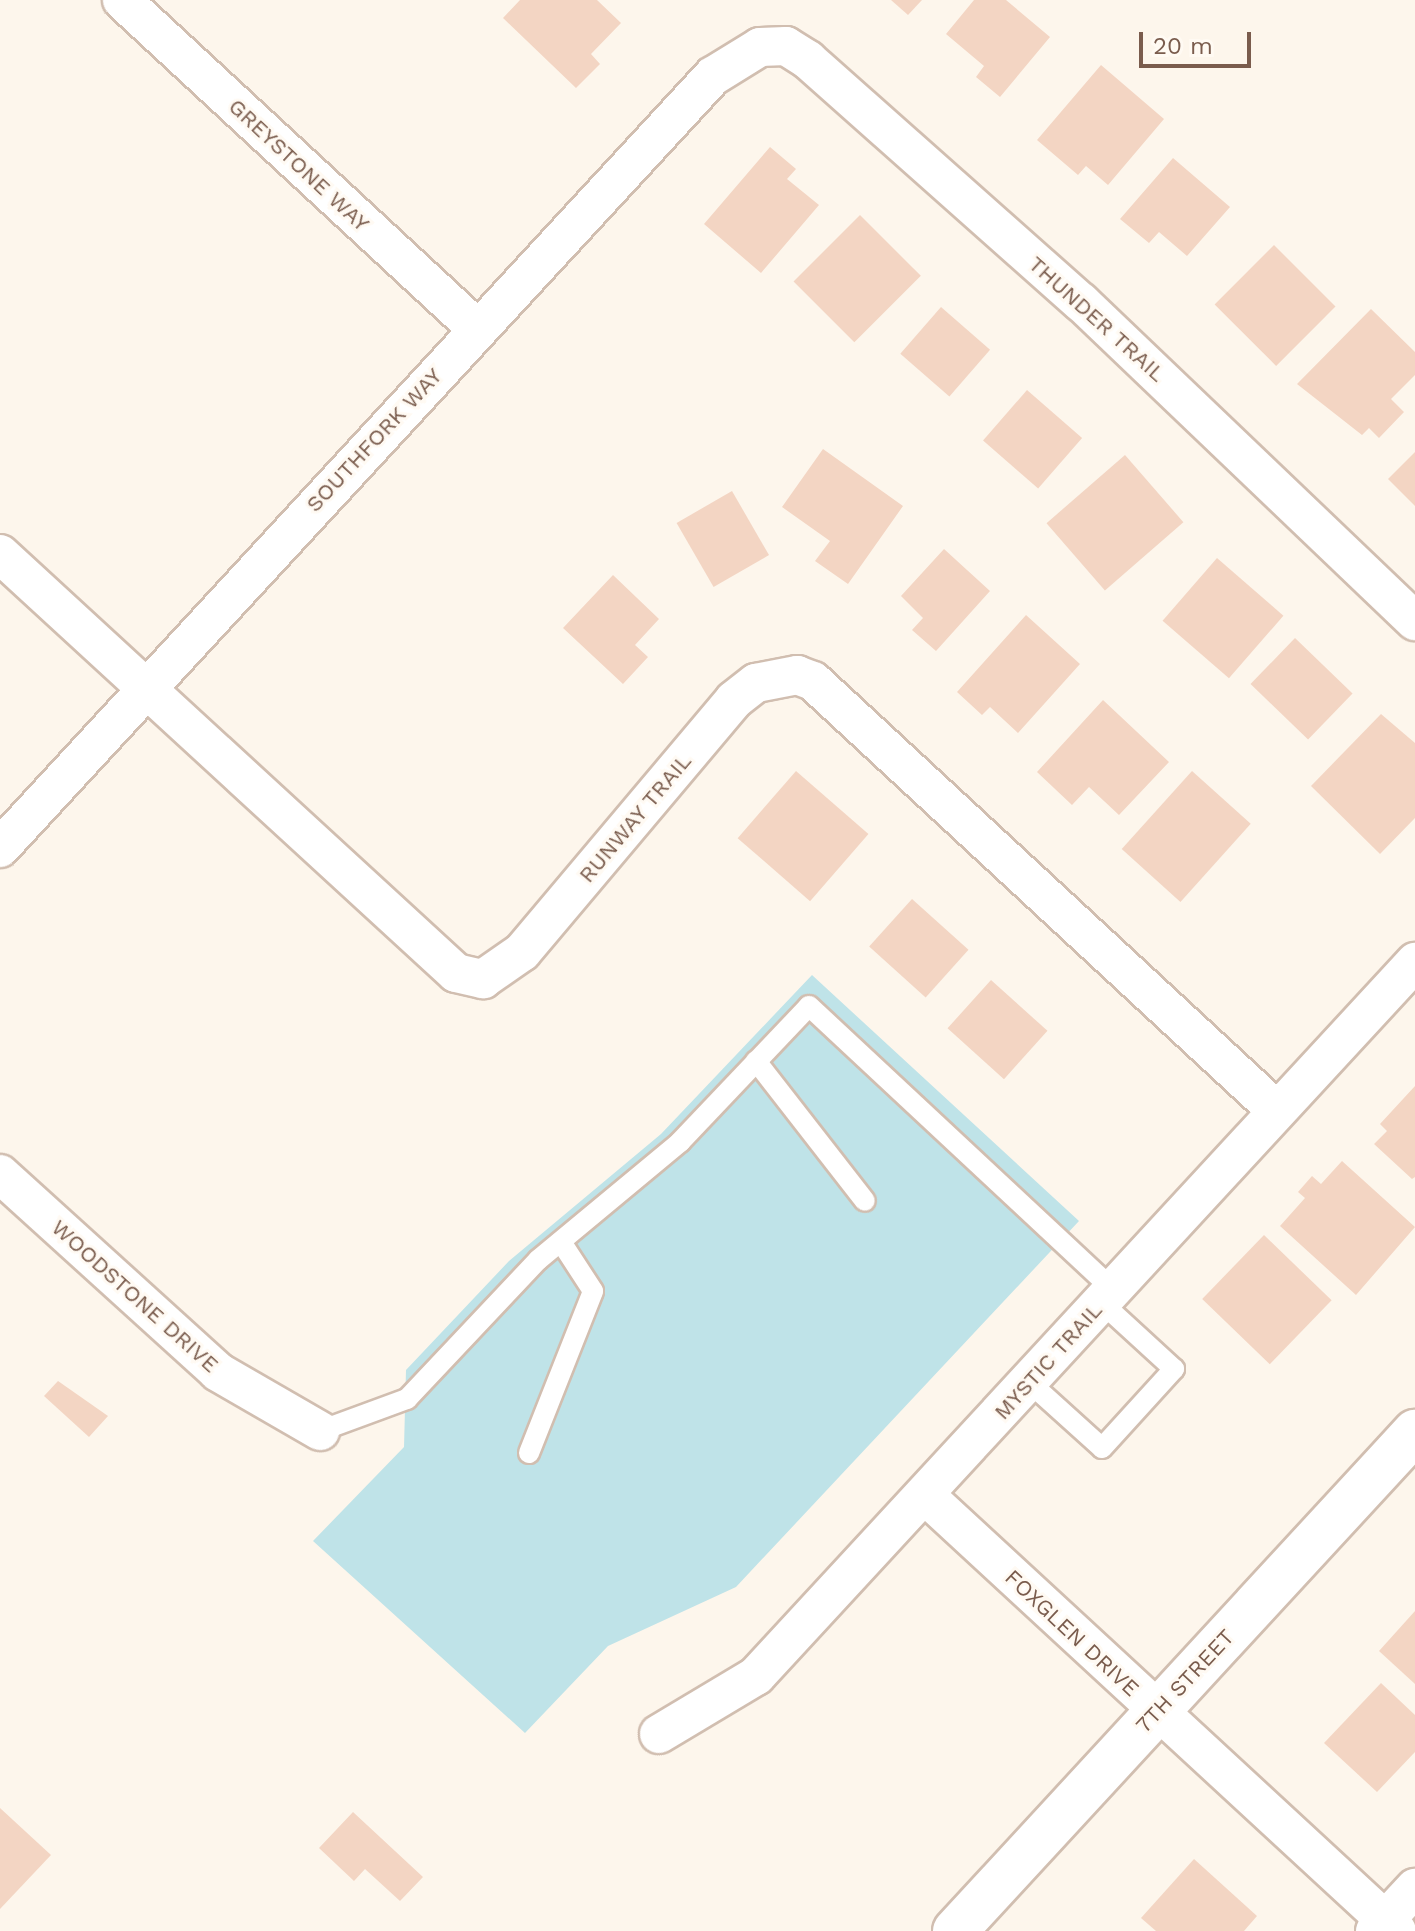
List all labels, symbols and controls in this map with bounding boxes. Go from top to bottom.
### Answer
scale bar [1143,16,1255,66]
text: 20 m [1153,32,1213,60]
street label: GREYSTONE WAY [223,93,375,237]
street label: THUNDER TRAIL [1023,251,1171,387]
street label: SOUTHFORK WAY [300,362,448,518]
street label: RUNWAY TRAIL [573,748,697,888]
street label: WOODSTONE DRIVE [46,1214,224,1378]
street label: MYSTIC TRAIL [988,1297,1108,1425]
street label: FOXGLEN DRIVE [999,1564,1145,1702]
street label: 7TH STREET [1130,1624,1240,1738]

